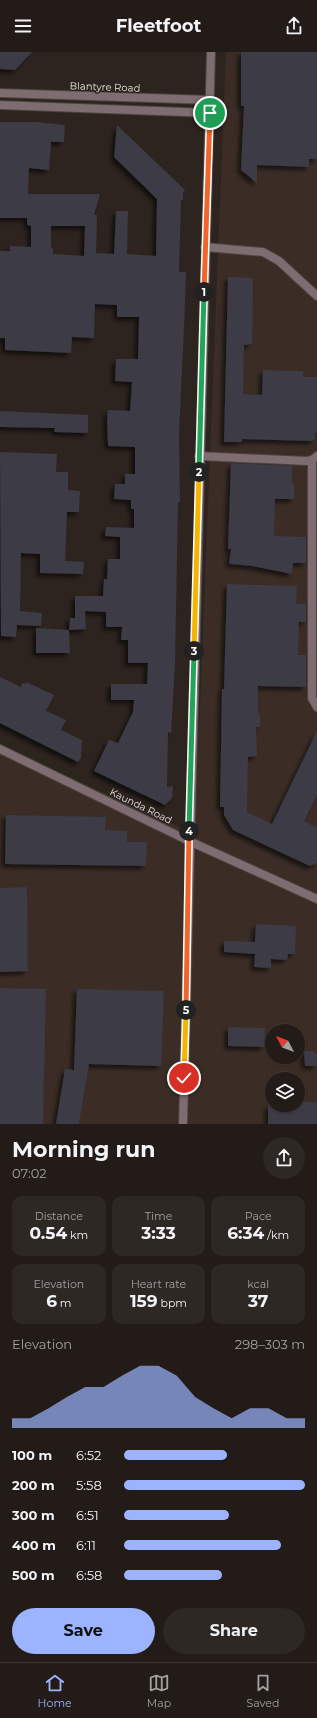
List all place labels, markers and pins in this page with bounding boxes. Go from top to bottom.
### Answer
pin [193,96,227,130]
pin: 1 [194,282,214,302]
pin: 2 [189,462,209,482]
pin: 3 [184,641,204,661]
pin: 4 [179,821,199,841]
pin: 5 [176,1000,196,1020]
pin [167,1061,201,1095]

